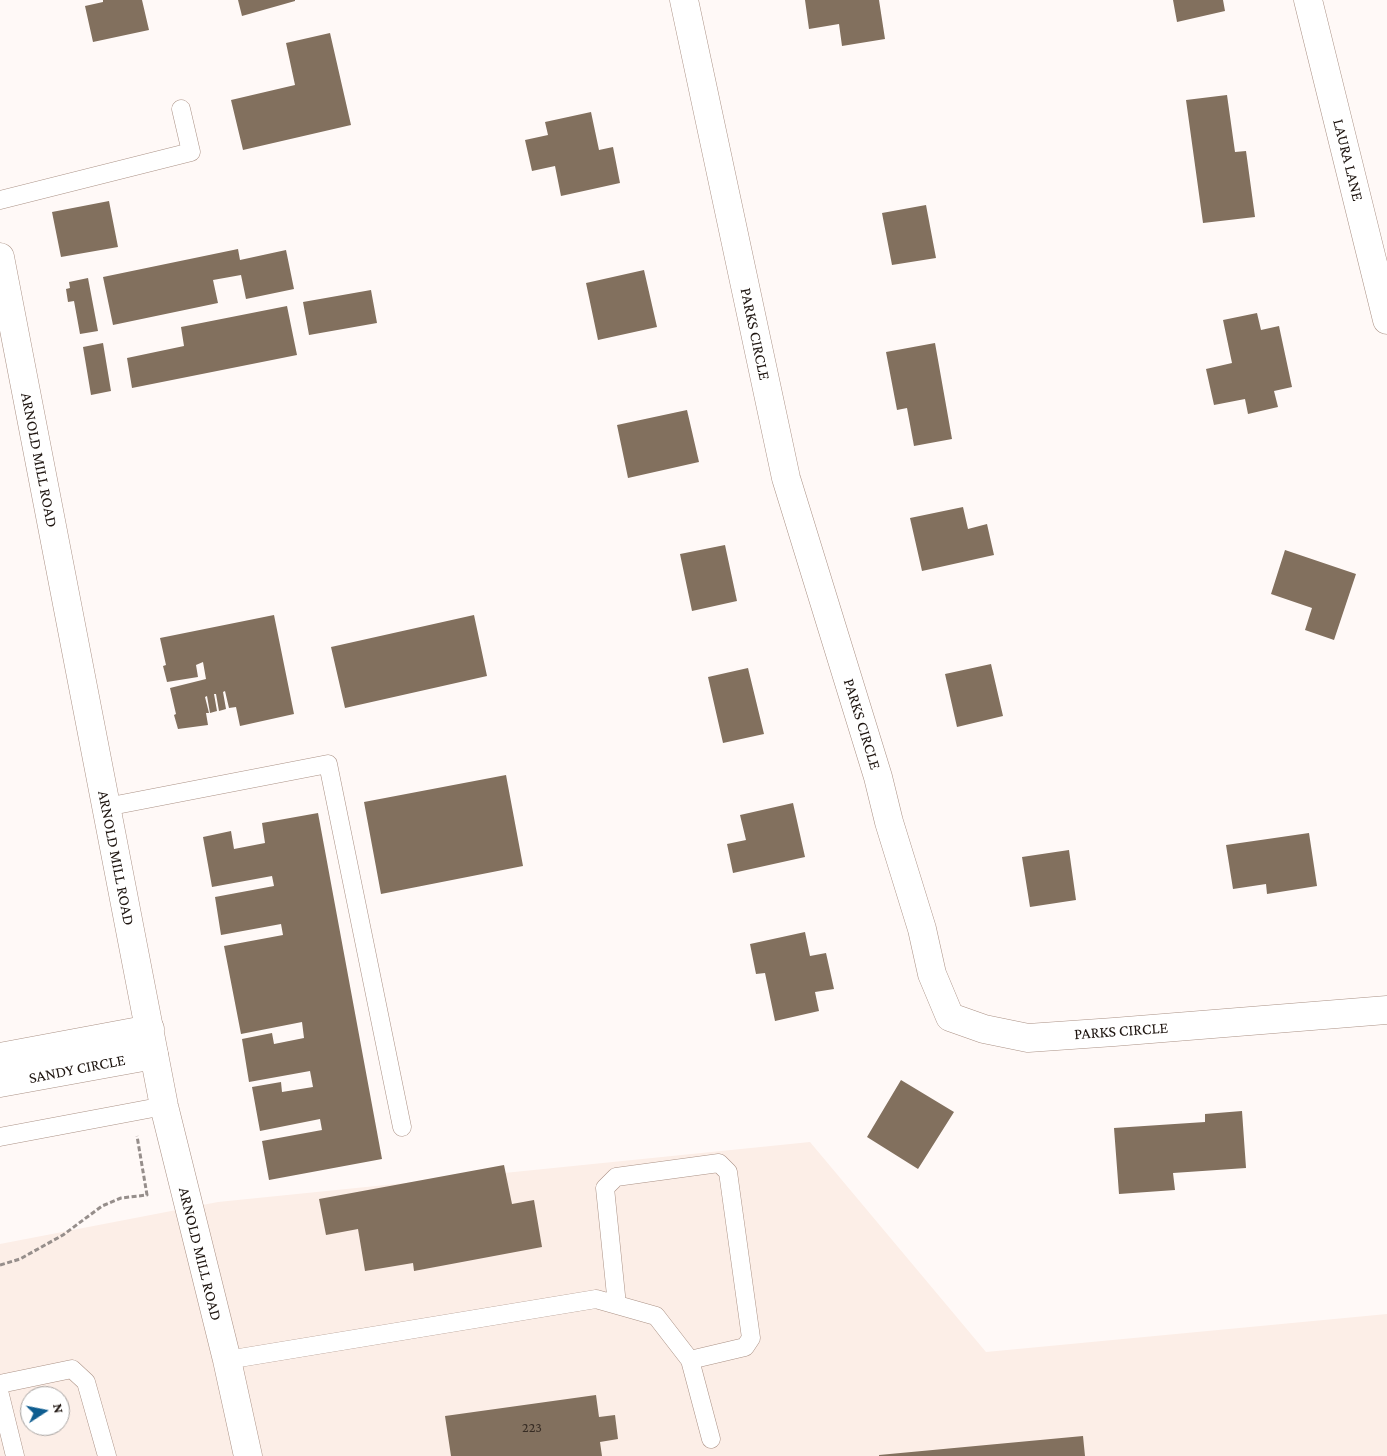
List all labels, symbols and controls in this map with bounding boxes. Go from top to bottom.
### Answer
street label: LAURA LANE [1329,117,1367,203]
street label: PARKS CIRCLE [736,286,774,382]
street label: ARNOLD MILL ROAD [17,391,61,529]
street label: PARKS CIRCLE [839,676,885,772]
street label: ARNOLD MILL ROAD [94,789,138,927]
street label: PARKS CIRCLE [1073,1018,1169,1044]
street label: SANDY CIRCLE [27,1050,127,1088]
street label: ARNOLD MILL ROAD [174,1185,226,1323]
north arrow [20,1386,70,1436]
text: N [50,1402,68,1415]
house number: 223 [522,1420,542,1436]

